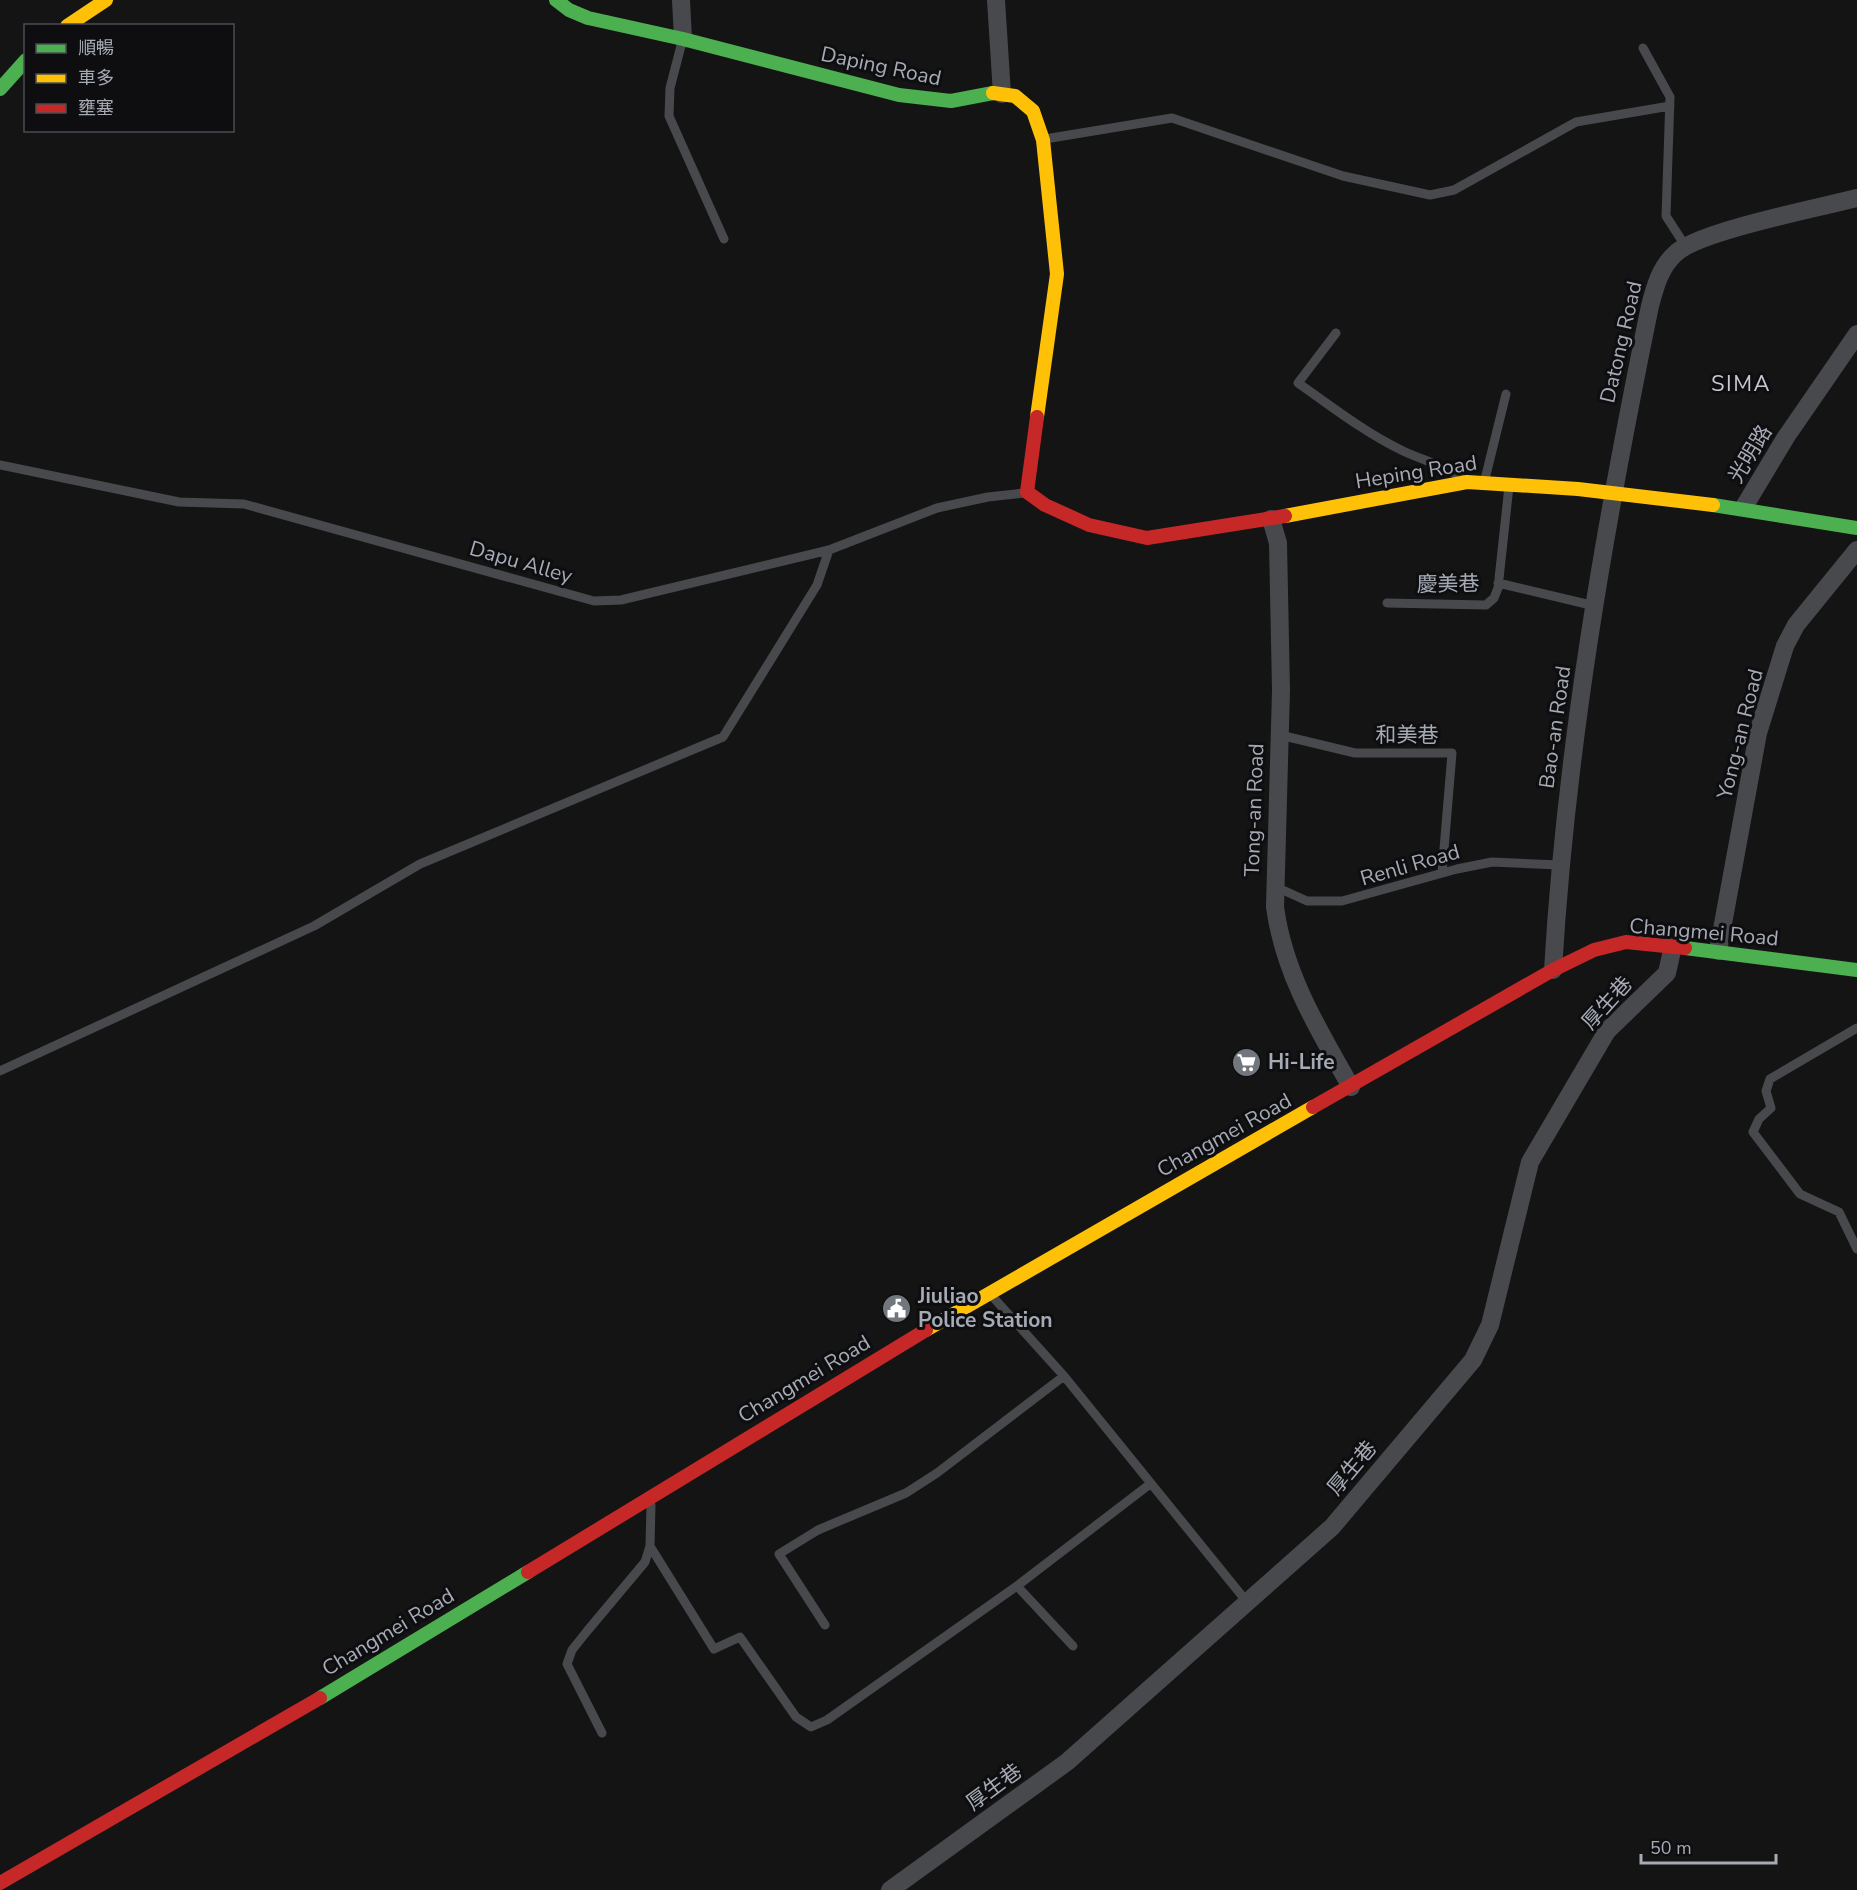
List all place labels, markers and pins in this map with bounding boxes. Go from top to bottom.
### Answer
supermarket icon: Hi-Life [1231,1046,1263,1078]
place label: Hi-Life [1268,1048,1335,1076]
place label: Jiuliao Police Station [917,1282,1053,1334]
public building icon: Jiuliao Police Station [881,1292,913,1324]

